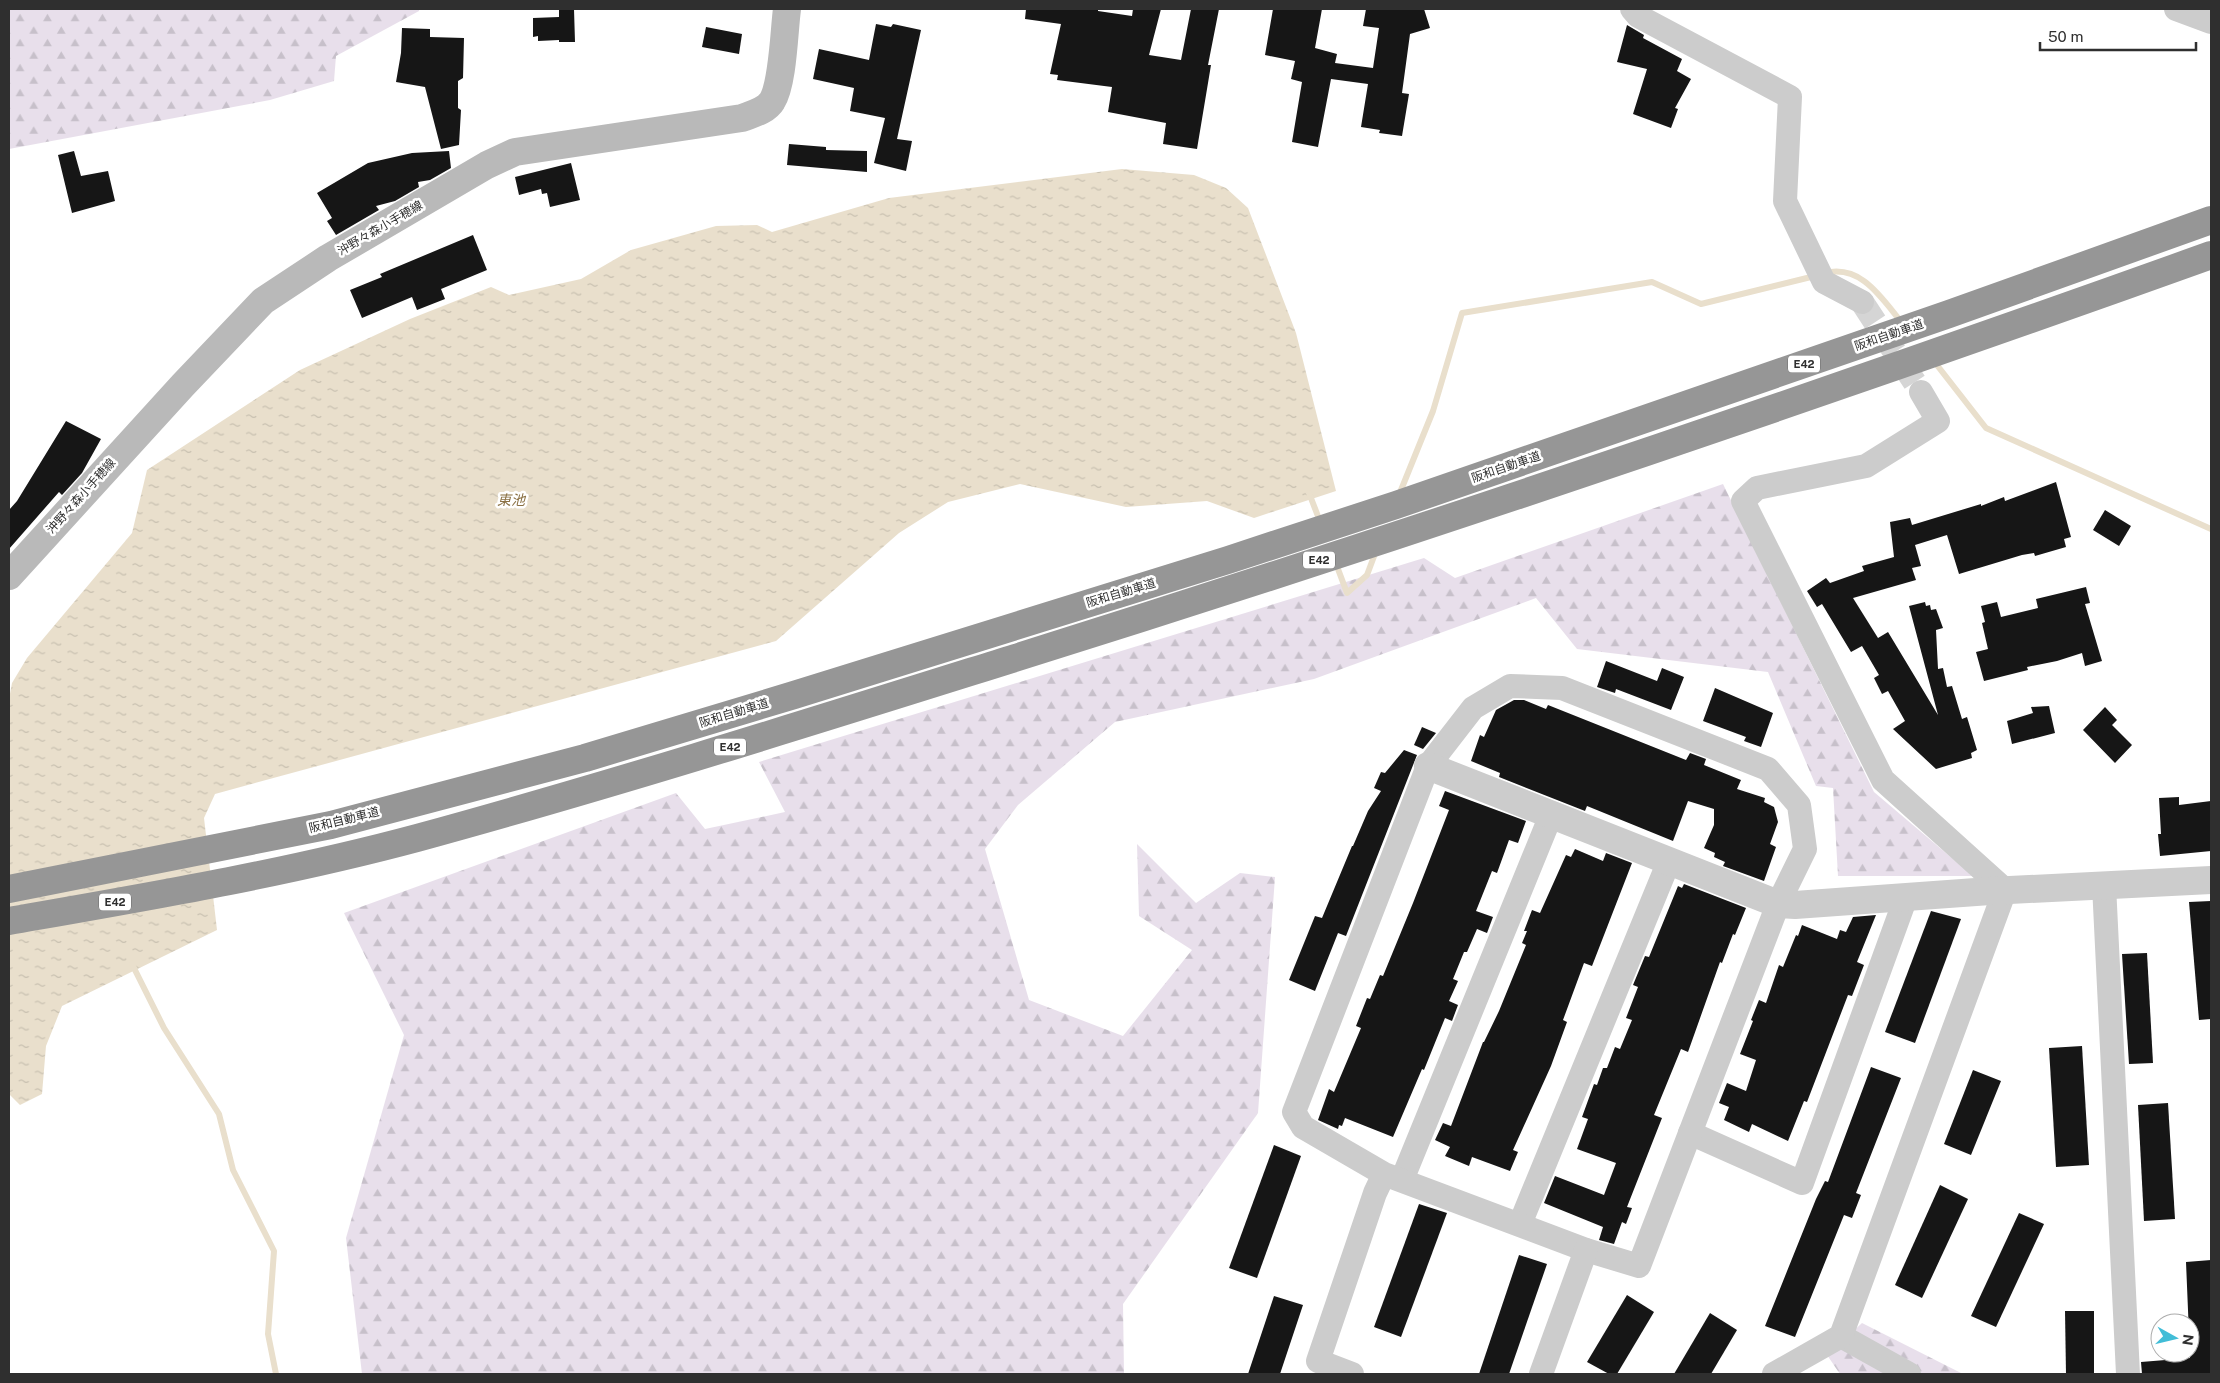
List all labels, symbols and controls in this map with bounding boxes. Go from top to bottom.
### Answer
scale bar [2040,20,2196,52]
text: 50 m [2048,28,2083,45]
street label: 沖野々森小手穂線 [335,198,425,258]
street label: 阪和自動車道 [1853,317,1925,353]
road number: E42 [1788,356,1820,372]
street label: 阪和自動車道 [1470,449,1542,485]
street label: 沖野々森小手穂線 [44,456,118,536]
water label: 東池 [497,492,527,508]
road number: E42 [1303,552,1335,568]
street label: 阪和自動車道 [1085,576,1157,610]
street label: 阪和自動車道 [698,696,770,730]
road number: E42 [714,739,746,756]
street label: 阪和自動車道 [307,804,381,836]
road number: E42 [99,894,131,910]
north arrow [2150,1313,2200,1363]
text: N [2179,1333,2197,1346]

